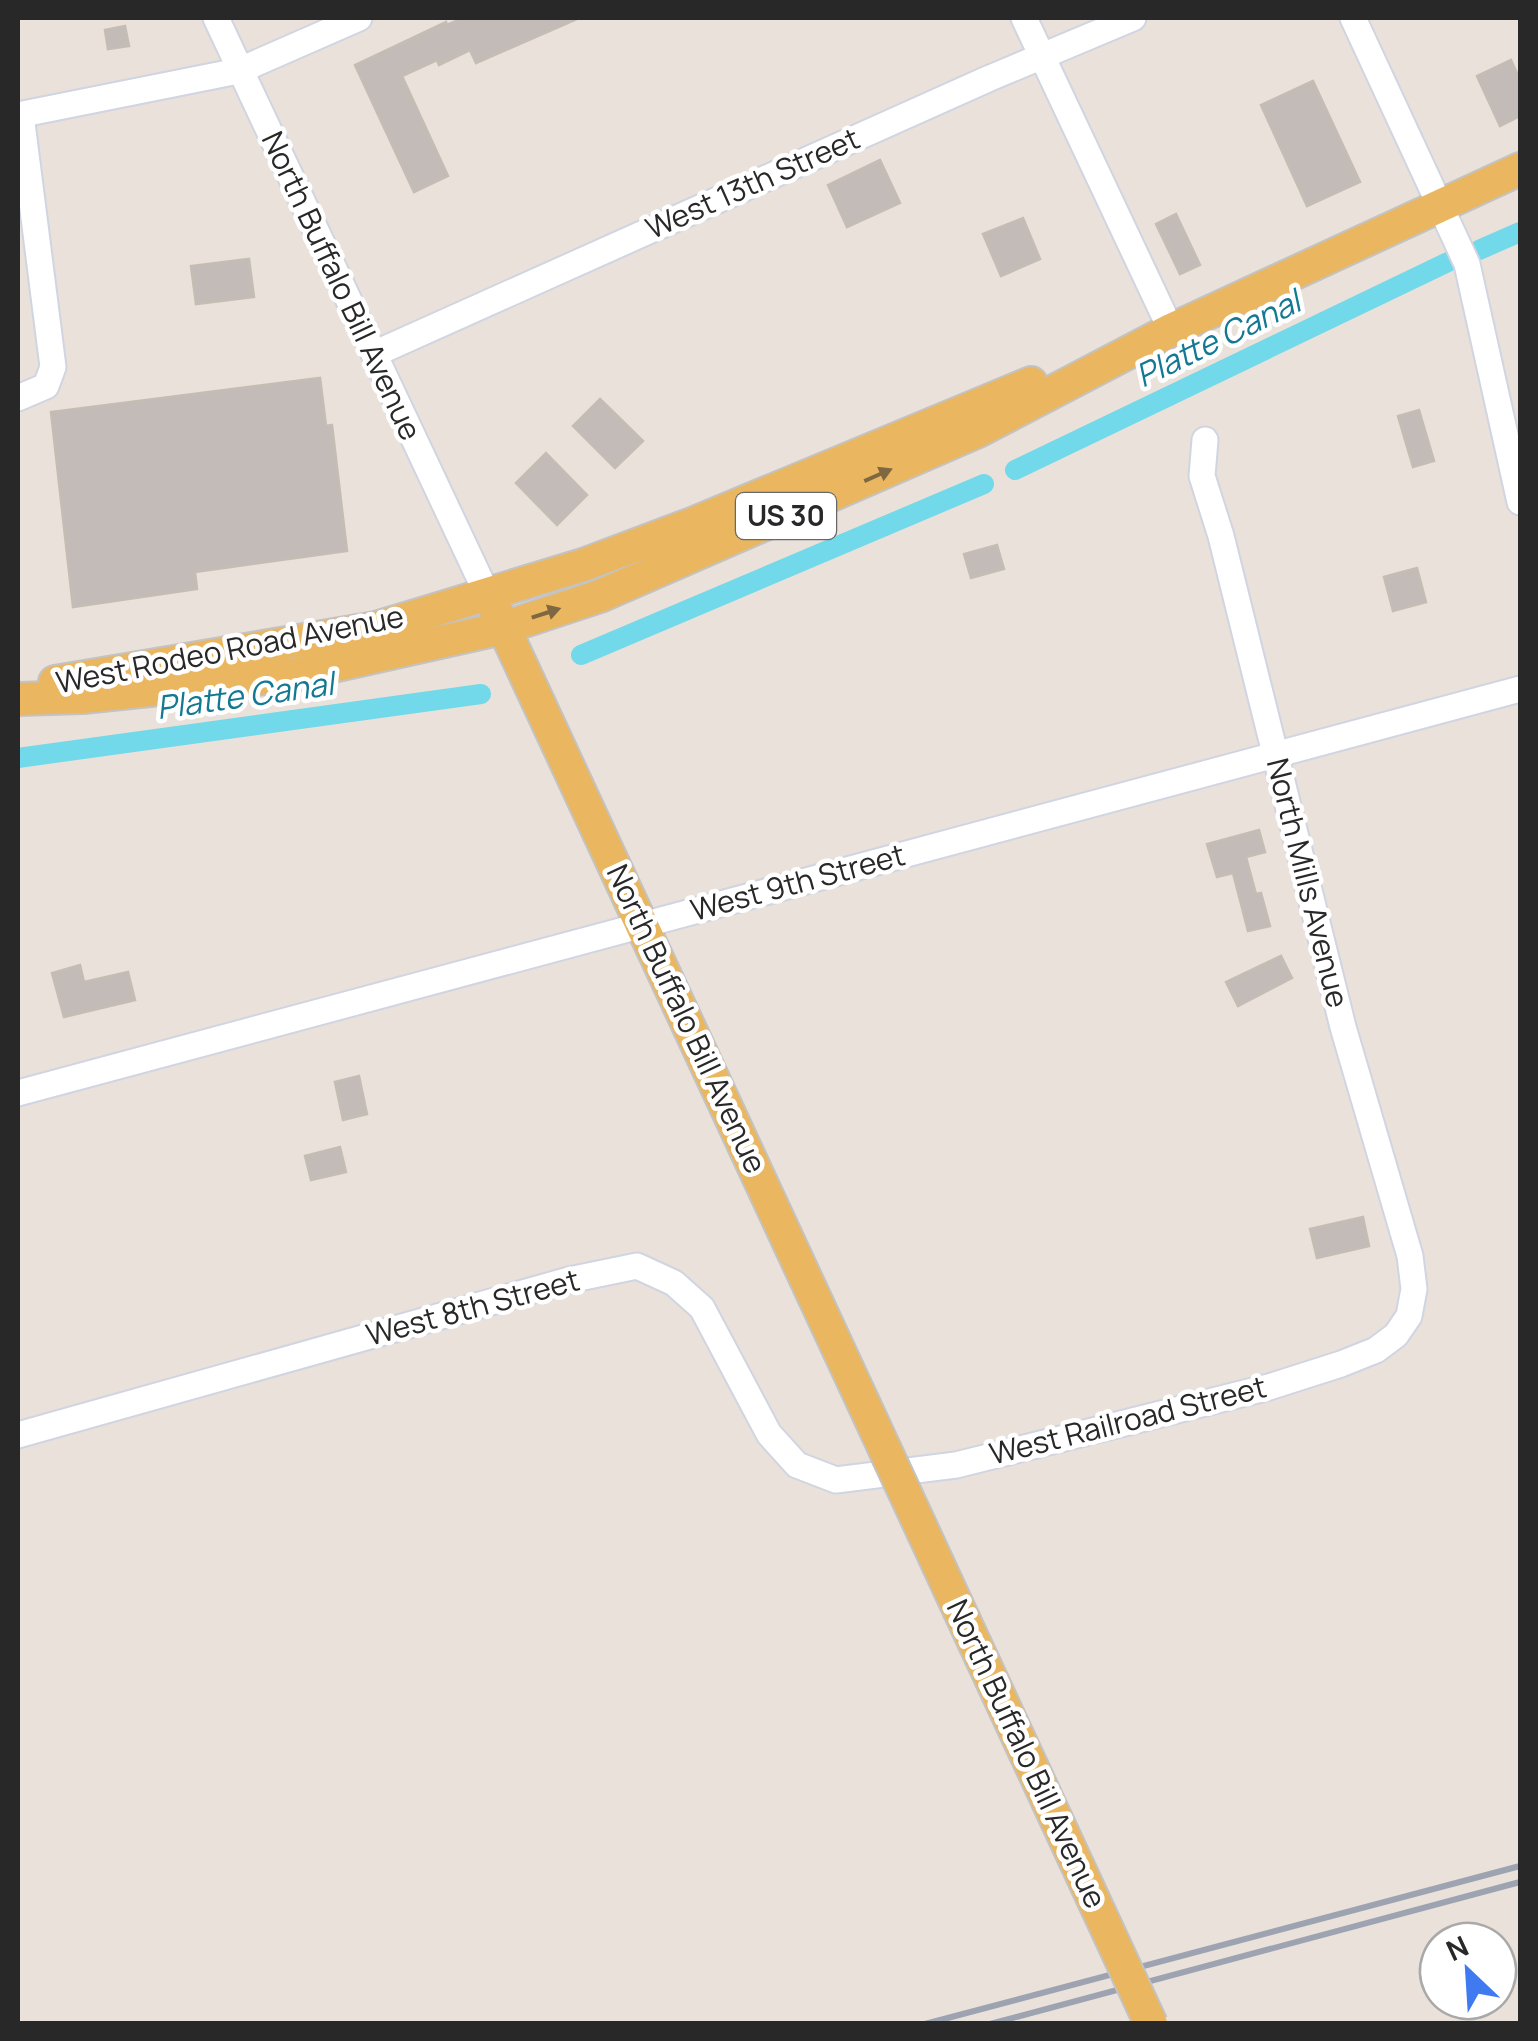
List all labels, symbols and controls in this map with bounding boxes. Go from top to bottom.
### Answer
street label: West 13th Street [639,117,866,248]
street label: North Buffalo Bill Avenue [253,124,432,446]
water label: Platte Canal [1128,278,1311,397]
one-way arrow [863,467,893,483]
road number: US 30 [736,493,836,539]
street label: West Rodeo Road Avenue [52,595,407,702]
one-way arrow [531,605,561,620]
water label: Platte Canal [153,660,340,729]
street label: North Mills Avenue [1258,754,1359,1012]
street label: West 9th Street [686,833,909,930]
street label: North Buffalo Bill Avenue [598,857,777,1179]
street label: West 8th Street [362,1258,584,1355]
street label: West Railroad Street [985,1365,1270,1474]
street label: North Buffalo Bill Avenue [938,1592,1117,1914]
north arrow [1418,1921,1518,2021]
text: N [1440,1926,1474,1969]

